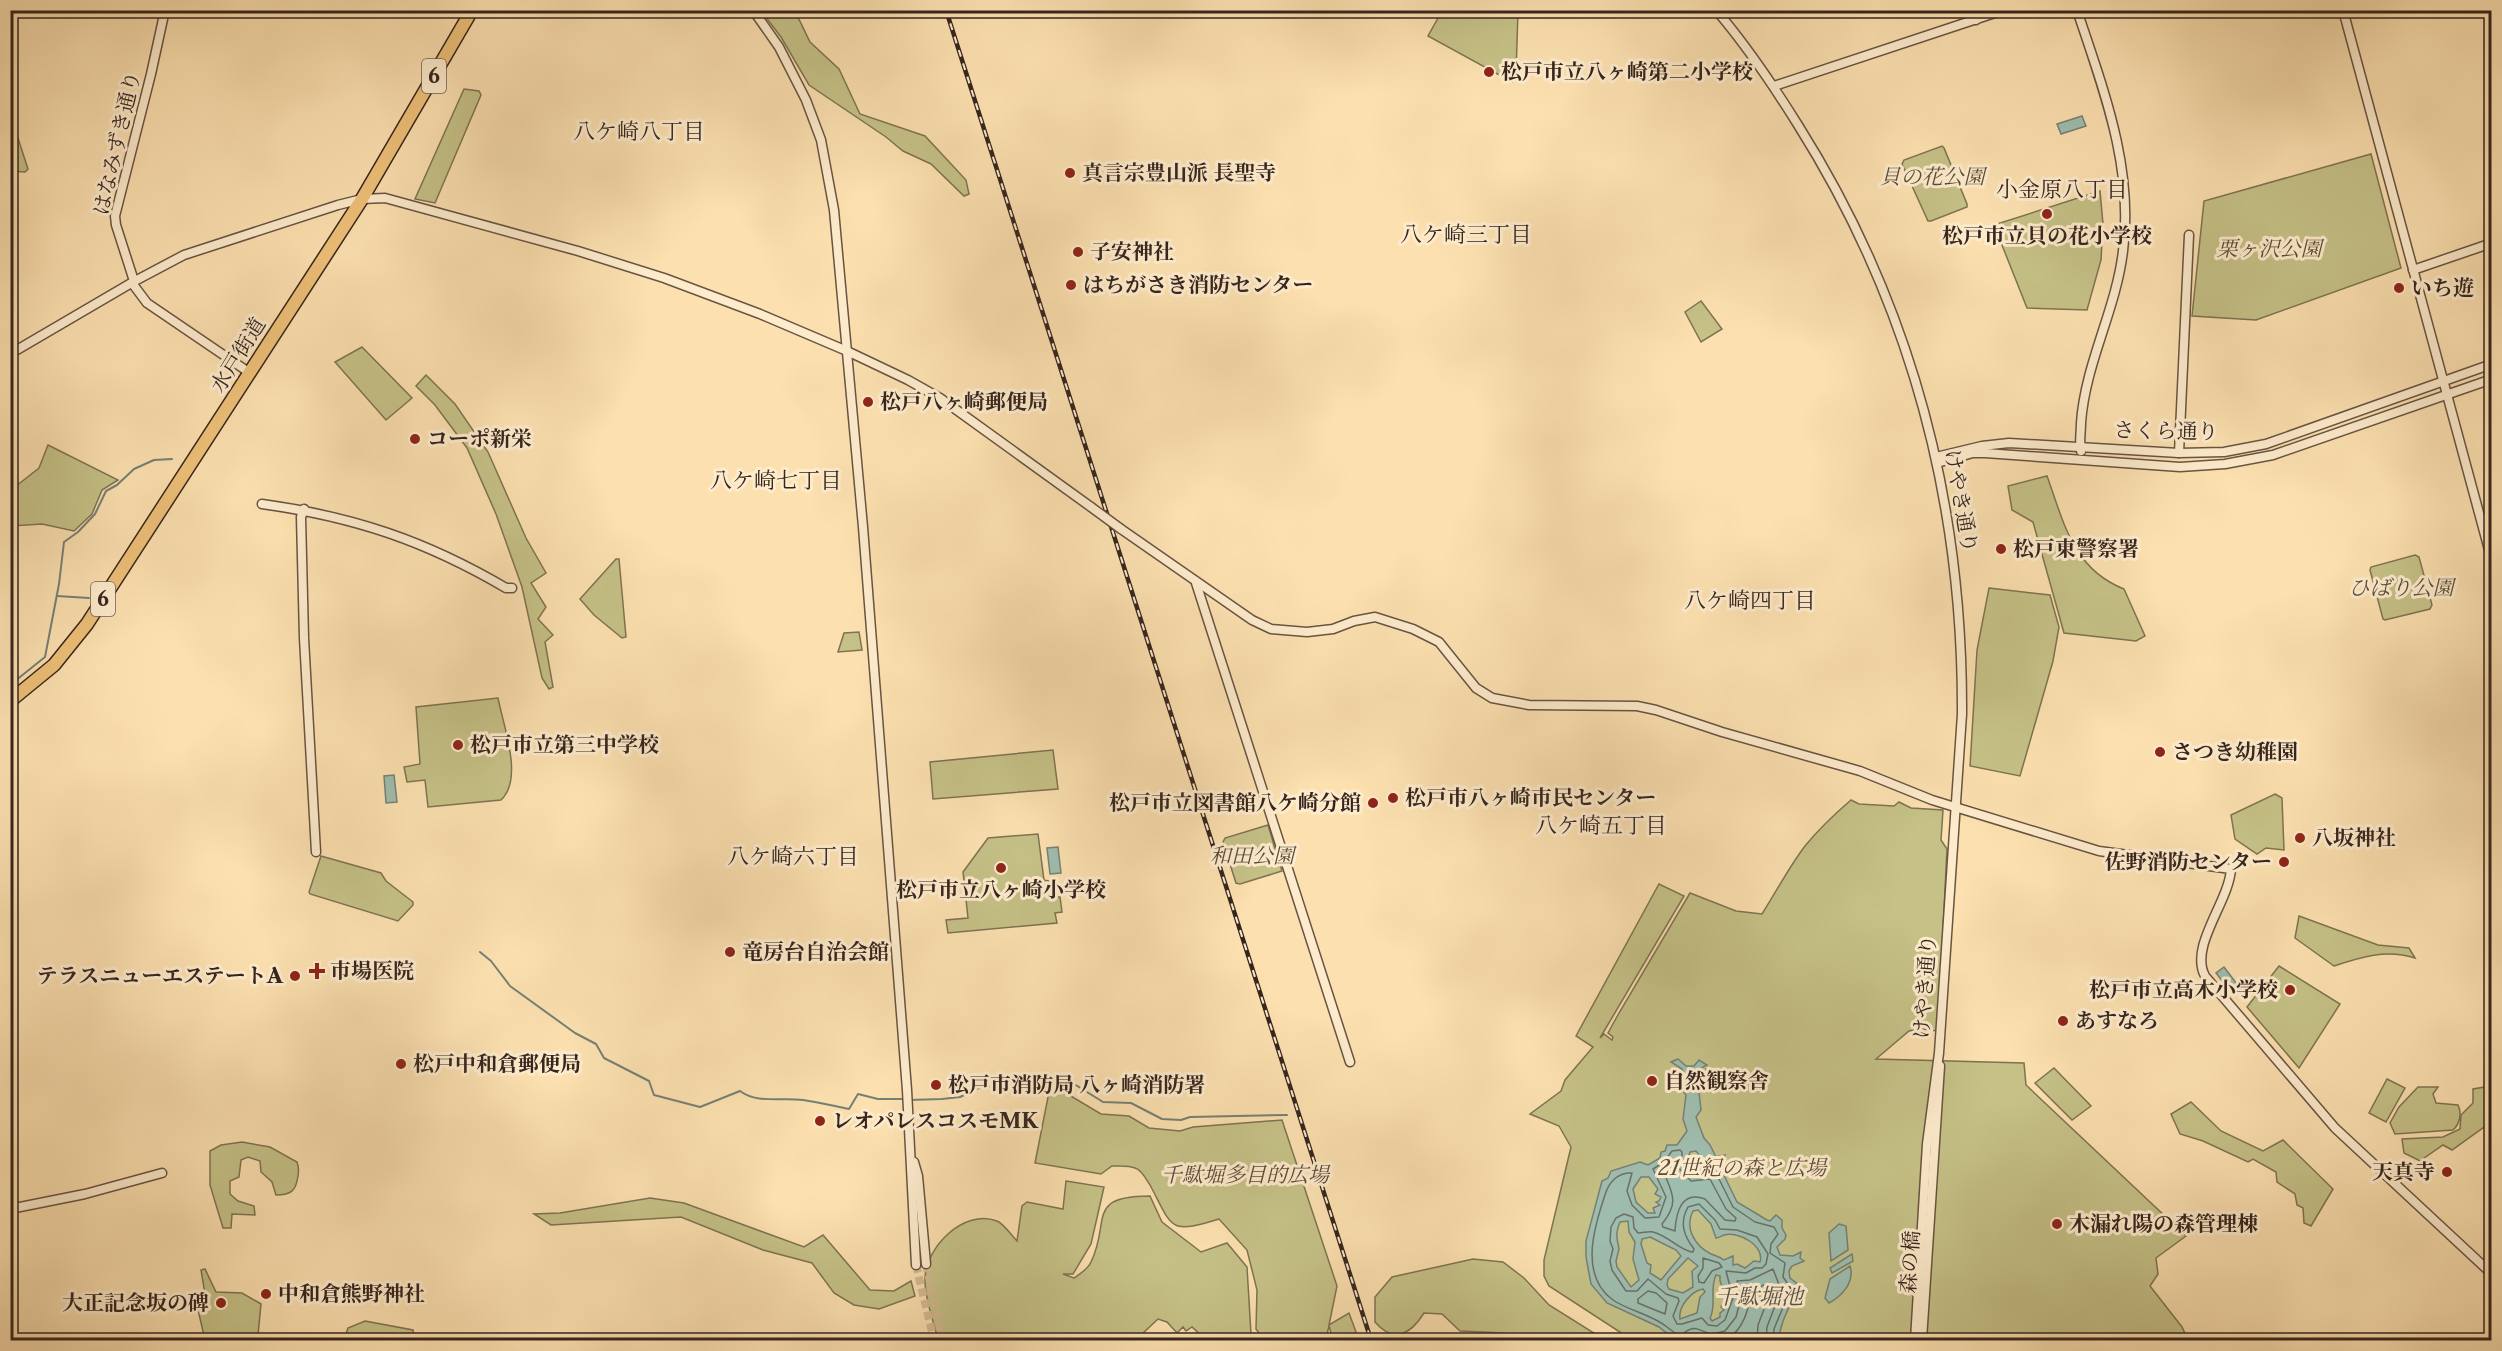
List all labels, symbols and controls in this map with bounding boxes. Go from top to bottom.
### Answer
road number: 6 [422,59,446,93]
place label: 松戸市立八ヶ崎第二小学校 [1501,59,1753,84]
marker: 松戸市立八ヶ崎第二小学校 [1482,65,1496,79]
street label: はなみずき通り [88,68,145,217]
district label: 八ケ崎八丁目 [573,118,705,145]
place label: 真言宗豊山派 長聖寺 [1082,160,1276,185]
park label: 貝の花公園 [1880,164,1987,189]
marker: 真言宗豊山派 長聖寺 [1063,166,1077,180]
district label: 小金原八丁目 [1996,176,2128,203]
marker: 松戸市立貝の花小学校 [2040,207,2054,221]
district label: 八ケ崎三丁目 [1400,221,1532,248]
place label: 松戸市立貝の花小学校 [1942,223,2152,248]
park label: 栗ヶ沢公園 [2217,236,2324,261]
place label: 子安神社 [1090,239,1174,264]
marker: 子安神社 [1071,245,1085,259]
place label: はちがさき消防センター [1083,272,1313,297]
place label: いち遊 [2411,275,2474,300]
marker: はちがさき消防センター [1064,278,1078,292]
marker: いち遊 [2392,281,2406,295]
street label: 水戸街道 [205,312,270,397]
place label: 松戸八ヶ崎郵便局 [880,389,1048,414]
marker: 松戸八ヶ崎郵便局 [861,395,875,409]
street label: さくら通り [2113,417,2219,444]
place label: コーポ新栄 [427,426,532,451]
marker: コーポ新栄 [408,432,422,446]
street label: けやき通り [1940,447,1983,555]
district label: 八ケ崎七丁目 [710,467,842,494]
place label: 松戸東警察署 [2013,536,2139,561]
marker: 松戸東警察署 [1994,542,2008,556]
park label: ひばり公園 [2349,575,2456,600]
road number: 6 [91,582,115,616]
district label: 八ケ崎四丁目 [1684,587,1816,614]
place label: 松戸市立第三中学校 [470,732,659,757]
marker: 松戸市立第三中学校 [451,738,465,752]
place label: さつき幼稚園 [2172,739,2298,764]
marker: さつき幼稚園 [2153,745,2167,759]
place label: 松戸市八ヶ崎市民センター [1405,785,1656,810]
place label: 松戸市立図書館八ケ崎分館 [1109,790,1361,815]
marker: 松戸市八ヶ崎市民センター [1386,791,1400,805]
marker: 松戸市立図書館八ケ崎分館 [1366,796,1380,810]
district label: 八ケ崎五丁目 [1535,812,1667,839]
place label: 八坂神社 [2312,825,2396,850]
marker: 八坂神社 [2293,831,2307,845]
district label: 八ケ崎六丁目 [727,843,859,870]
park label: 和田公園 [1210,843,1297,868]
place label: 佐野消防センター [2105,849,2272,874]
marker: 佐野消防センター [2277,855,2291,869]
marker: 松戸市立八ヶ崎小学校 [994,861,1008,875]
place label: 松戸市立八ヶ崎小学校 [896,877,1106,902]
street label: けやき通り [1908,934,1941,1040]
place label: 竜房台自治会館 [742,939,889,964]
marker: 竜房台自治会館 [723,945,737,959]
place label: 市場医院 [330,958,414,983]
marker: 市場医院 [308,962,326,980]
place label: テラスニューエステートA [37,963,284,988]
marker: テラスニューエステートA [288,969,302,983]
place label: 松戸市立高木小学校 [2089,977,2278,1002]
marker: 松戸市立高木小学校 [2283,983,2297,997]
place label: あすなろ [2075,1008,2159,1033]
marker: あすなろ [2056,1014,2070,1028]
place label: 松戸中和倉郵便局 [413,1051,581,1076]
marker: 松戸中和倉郵便局 [394,1057,408,1071]
place label: 自然観察舎 [1664,1068,1769,1093]
place label: 松戸市消防局 八ヶ崎消防署 [948,1072,1205,1097]
marker: 自然観察舎 [1645,1074,1659,1088]
marker: 松戸市消防局 八ヶ崎消防署 [929,1078,943,1092]
place label: レオパレスコスモMK [832,1108,1039,1133]
marker: レオパレスコスモMK [813,1114,827,1128]
park label: 21世紀の森と広場 [1658,1155,1828,1180]
place label: 天真寺 [2372,1159,2435,1184]
park label: 千駄堀多目的広場 [1161,1162,1331,1187]
marker: 天真寺 [2440,1165,2454,1179]
place label: 木漏れ陽の森管理棟 [2069,1211,2258,1236]
marker: 木漏れ陽の森管理棟 [2050,1217,2064,1231]
street label: 森の橋 [1895,1230,1924,1294]
place label: 中和倉熊野神社 [278,1281,425,1306]
water label: 千駄堀池 [1715,1283,1806,1310]
marker: 中和倉熊野神社 [259,1287,273,1301]
place label: 大正記念坂の碑 [62,1290,209,1315]
marker: 大正記念坂の碑 [214,1296,228,1310]

